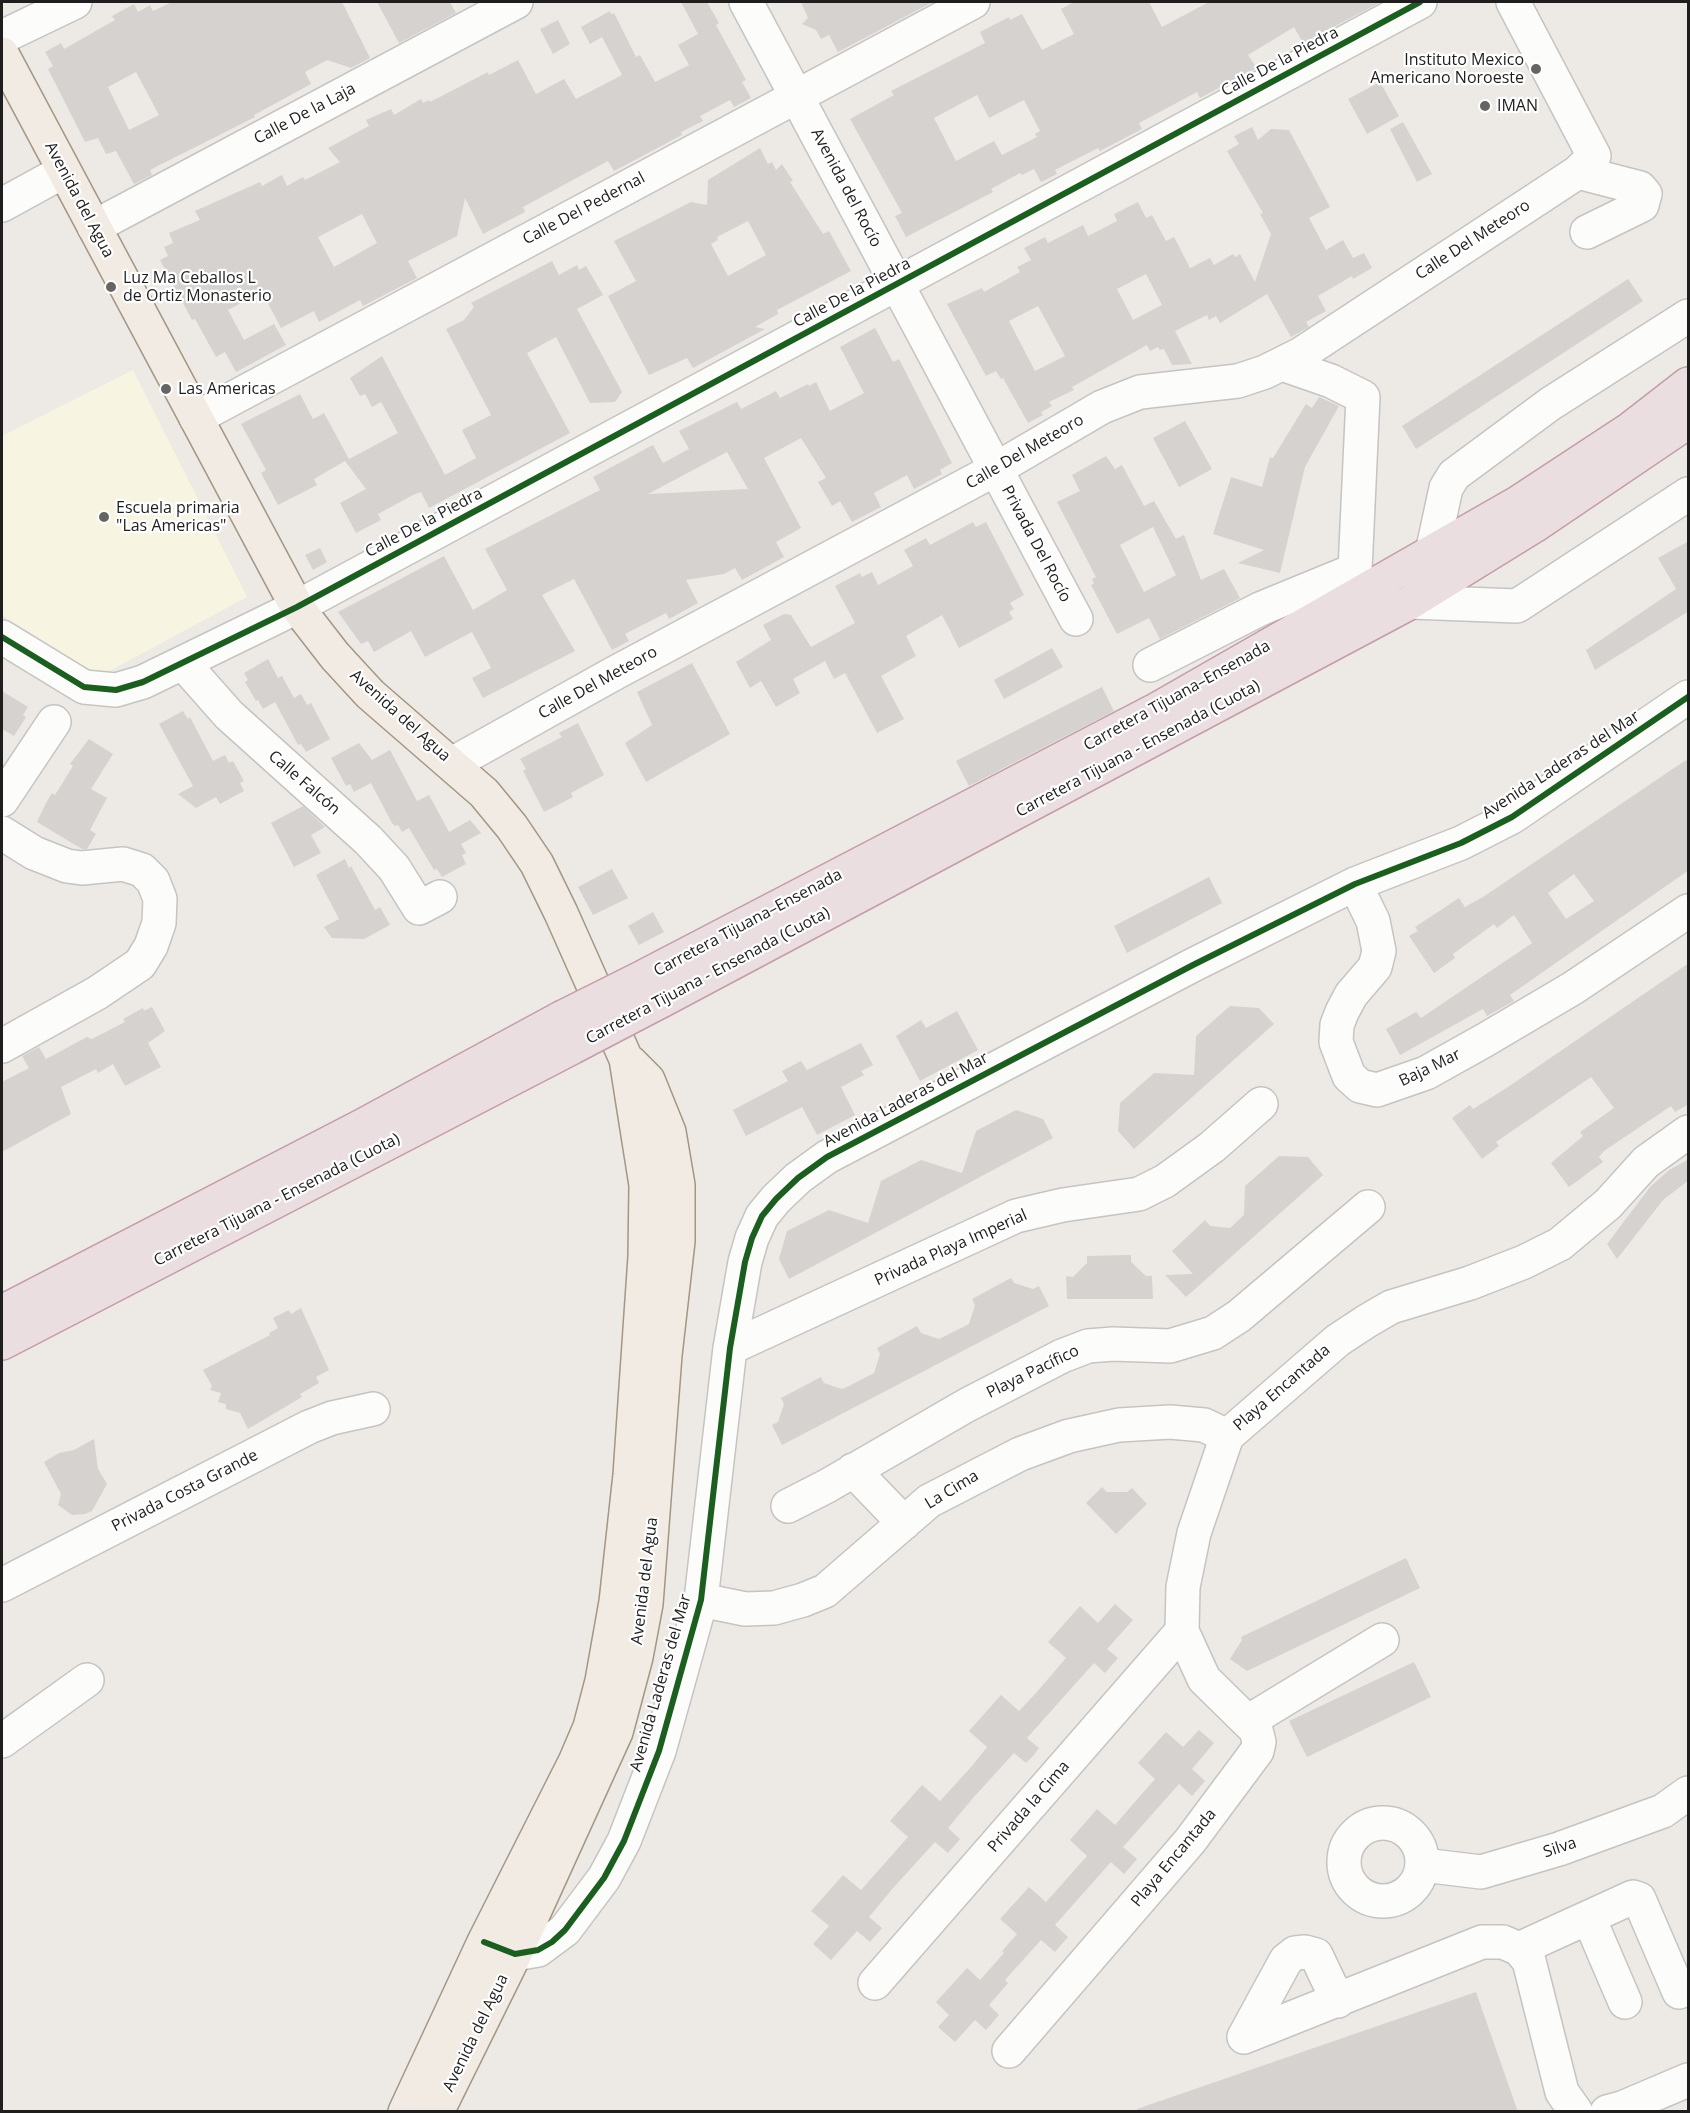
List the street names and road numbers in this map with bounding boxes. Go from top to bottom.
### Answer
street label: Calle De la Piedra [1218,23,1342,101]
street label: Calle De la Laja [251,79,359,149]
street label: Avenida del Rocío [807,125,885,251]
street label: Avenida del Agua [40,139,118,261]
street label: Calle Del Pedernal [520,169,648,249]
street label: Calle Del Meteoro [1412,196,1534,284]
street label: Calle De la Piedra [790,254,914,332]
street label: Calle Del Meteoro [963,410,1087,494]
street label: Privada Del Rocío [997,482,1075,606]
street label: Calle De la Piedra [362,484,486,562]
street label: Carretera Tijuana–Ensenada [1080,637,1274,755]
street label: Calle Del Meteoro [535,642,661,724]
street label: Avenida del Agua [346,666,454,766]
street label: Carretera Tijuana - Ensenada (Cuota) [1013,676,1263,822]
street label: Avenida Laderas del Mar [1479,707,1643,823]
street label: Calle Falcón [264,747,344,819]
street label: Carretera Tijuana–Ensenada [651,865,845,981]
street label: Carretera Tijuana - Ensenada (Cuota) [583,903,833,1049]
street label: Baja Mar [1396,1045,1464,1091]
street label: Avenida Laderas del Mar [820,1048,992,1152]
street label: Carretera Tijuana - Ensenada (Cuota) [151,1129,403,1271]
street label: Privada Playa Imperial [872,1206,1030,1290]
street label: Playa Pacífico [984,1341,1082,1403]
street label: Playa Encantada [1230,1341,1334,1435]
street label: Privada Costa Grande [109,1446,261,1536]
street label: La Cima [922,1467,982,1513]
street label: Avenida del Agua [628,1516,662,1646]
street label: Avenida Laderas del Mar [626,1592,696,1774]
street label: Privada la Cima [984,1757,1074,1857]
street label: Playa Encantada [1127,1805,1221,1911]
street label: Silva [1541,1834,1579,1862]
street label: Avenida del Agua [439,1971,513,2095]

